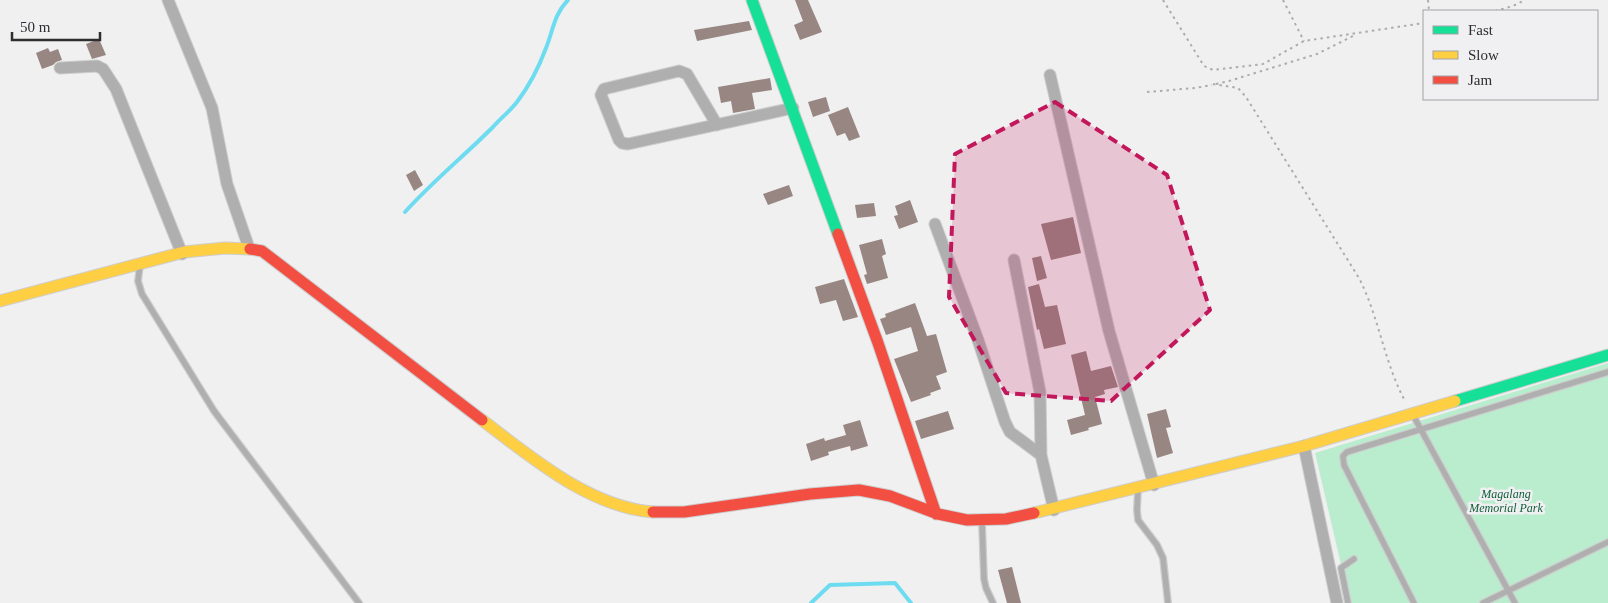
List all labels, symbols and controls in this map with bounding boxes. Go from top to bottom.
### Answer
scale bar [12,10,100,42]
legend [1423,10,1598,100]
text: 50 m [20,19,51,35]
text: Fast [1468,22,1494,38]
text: Slow [1468,47,1499,63]
text: Jam [1468,72,1492,88]
park label: Magalang Memorial Park [1468,487,1543,515]

